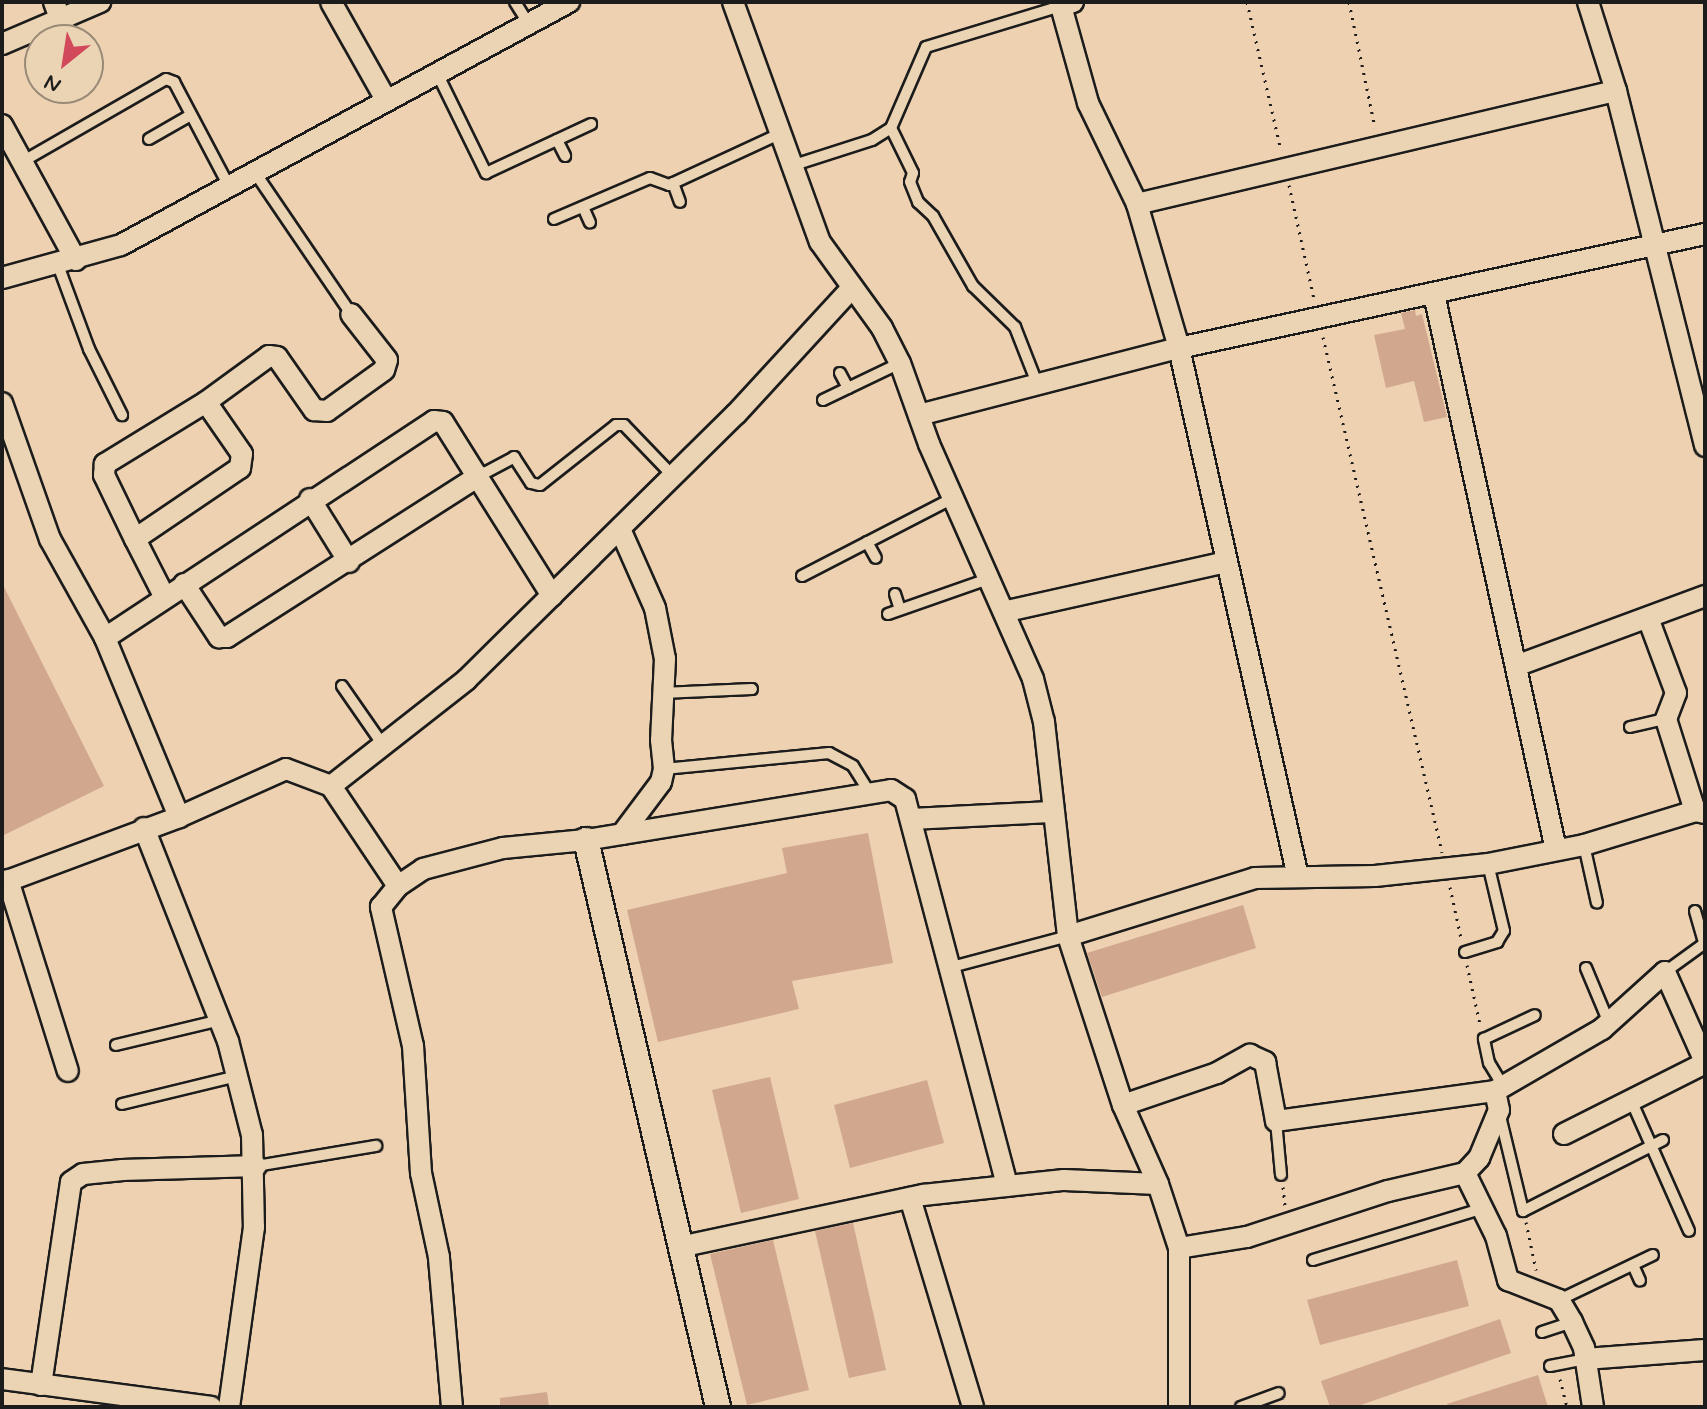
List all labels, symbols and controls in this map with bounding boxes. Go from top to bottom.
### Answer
north arrow [24,24,104,104]
text: N [40,67,66,99]

